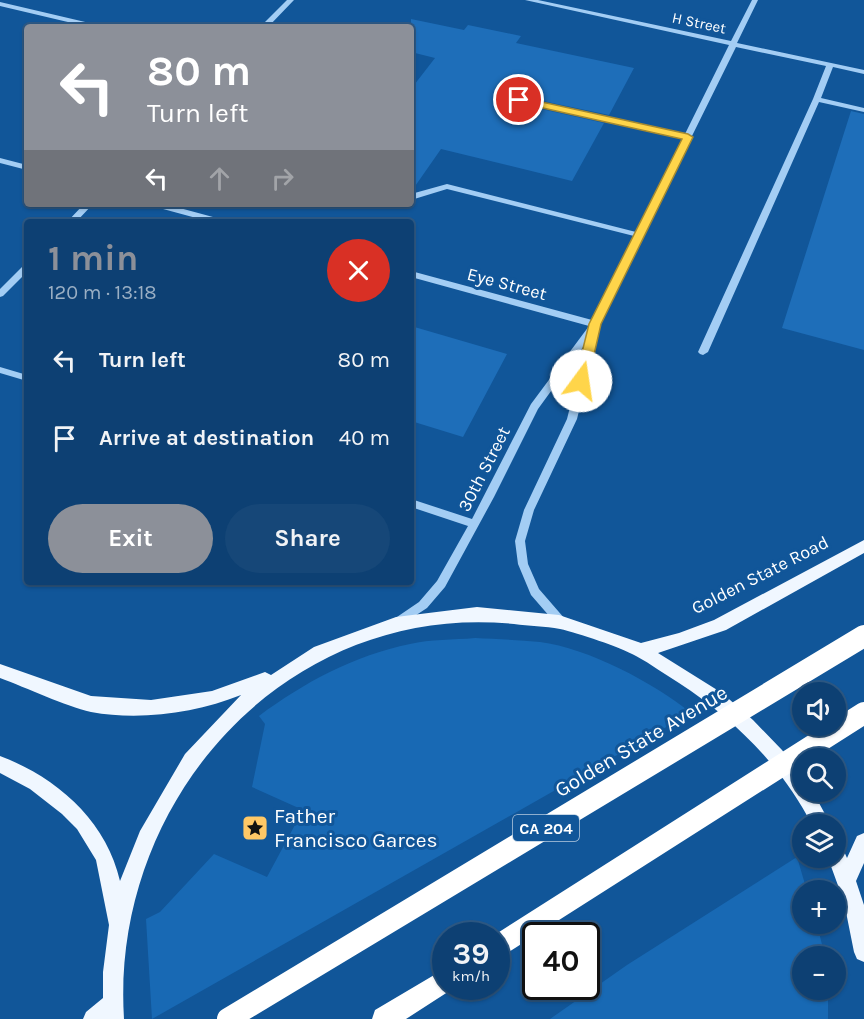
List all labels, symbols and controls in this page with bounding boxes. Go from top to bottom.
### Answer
street label: H Street [670,9,728,38]
text: 80 m [147,46,251,96]
icon: left [48,48,126,126]
pin [493,74,544,125]
icon: arrive [502,83,535,116]
text: Turn left [147,97,248,129]
icon: left [140,162,173,195]
icon: ahead [203,162,236,195]
icon: right [266,162,299,195]
text: 1 min [48,237,138,279]
button: close [327,239,390,302]
street label: Eye Street [465,263,549,305]
text: 120 m · 13:18 [48,281,157,304]
icon: left [48,344,81,377]
text: Turn left [99,347,186,373]
text: 80 m [338,347,390,373]
position arrow [549,349,613,413]
icon: arrive [48,422,81,455]
street label: 30th Street [453,423,515,515]
text: Arrive at destination [99,425,314,451]
text: 40 m [339,425,390,451]
button: Exit [48,504,213,573]
button: Share [225,504,390,573]
street label: Golden State Road [688,531,832,619]
street label: Golden State Avenue [551,680,731,802]
map controls [792,682,846,1000]
button: sound [792,682,846,736]
button: search [792,748,846,802]
place label: Father Francisco Garces [274,804,438,852]
place icon: Father Francisco Garces [240,813,270,843]
button: layers [792,814,846,868]
road number: CA 204 [513,815,579,841]
button: + [792,880,846,934]
speed limit sign: 40 [522,922,600,1000]
text: 39 [453,936,489,972]
button: − [792,946,846,1000]
text: km/h [452,967,490,985]

